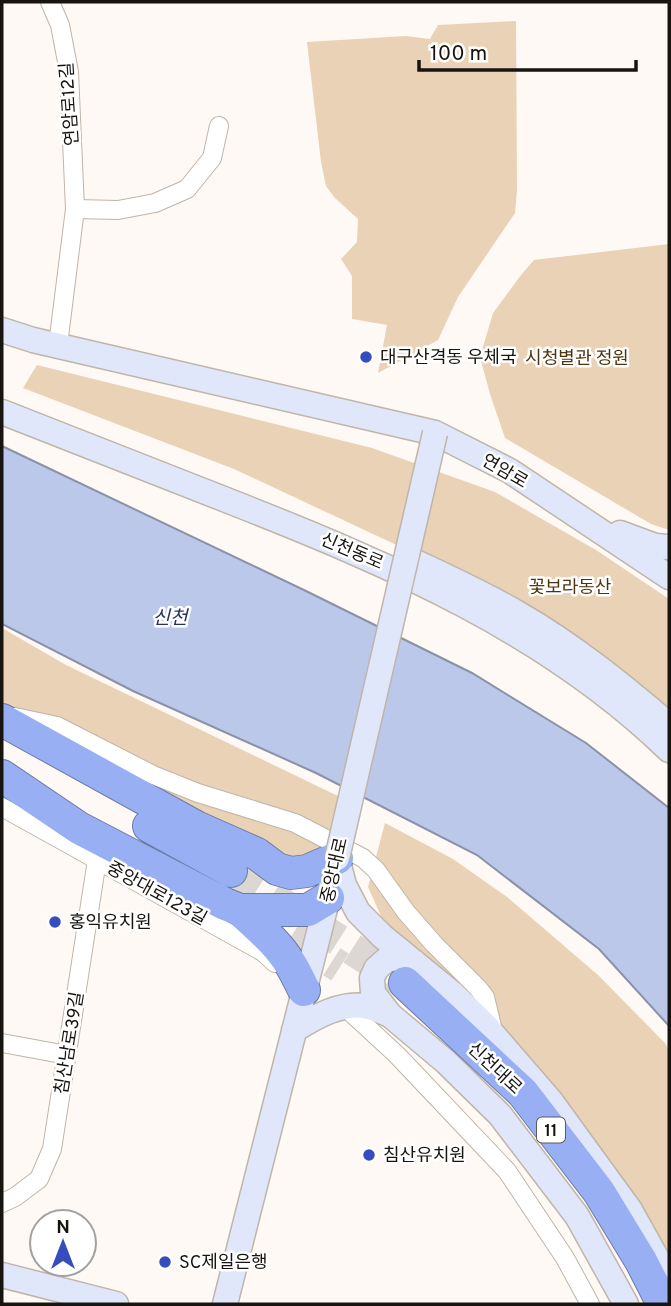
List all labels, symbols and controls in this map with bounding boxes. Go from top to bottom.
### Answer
scale bar [419,28,636,72]
text: 100 m [430,41,487,68]
street label: 연암로12길 [56,61,85,147]
place label: 대구산격동 우체국 [380,347,517,370]
park label: 시청별관 정원 [525,348,629,371]
marker: 대구산격동 우체국 [358,349,374,365]
street label: 연암로 [477,450,532,495]
street label: 신천동로 [316,529,386,576]
park label: 꽃보라동산 [529,577,611,600]
water label: 신천 [153,607,189,631]
street label: 중앙대로 [317,835,354,905]
street label: 중앙대로123길 [102,857,211,931]
place label: 홍익유치원 [69,912,152,935]
marker: 홍익유치원 [47,914,63,930]
street label: 침산남로39길 [51,990,90,1096]
street label: 신천대로 [462,1038,526,1100]
road number: 11 [537,1118,565,1142]
place label: 침산유치원 [383,1145,466,1168]
marker: 침산유치원 [361,1147,377,1163]
north arrow [28,1208,98,1278]
text: N [56,1216,70,1240]
place label: SC제일은행 [179,1252,268,1275]
marker: SC제일은행 [157,1254,173,1270]

